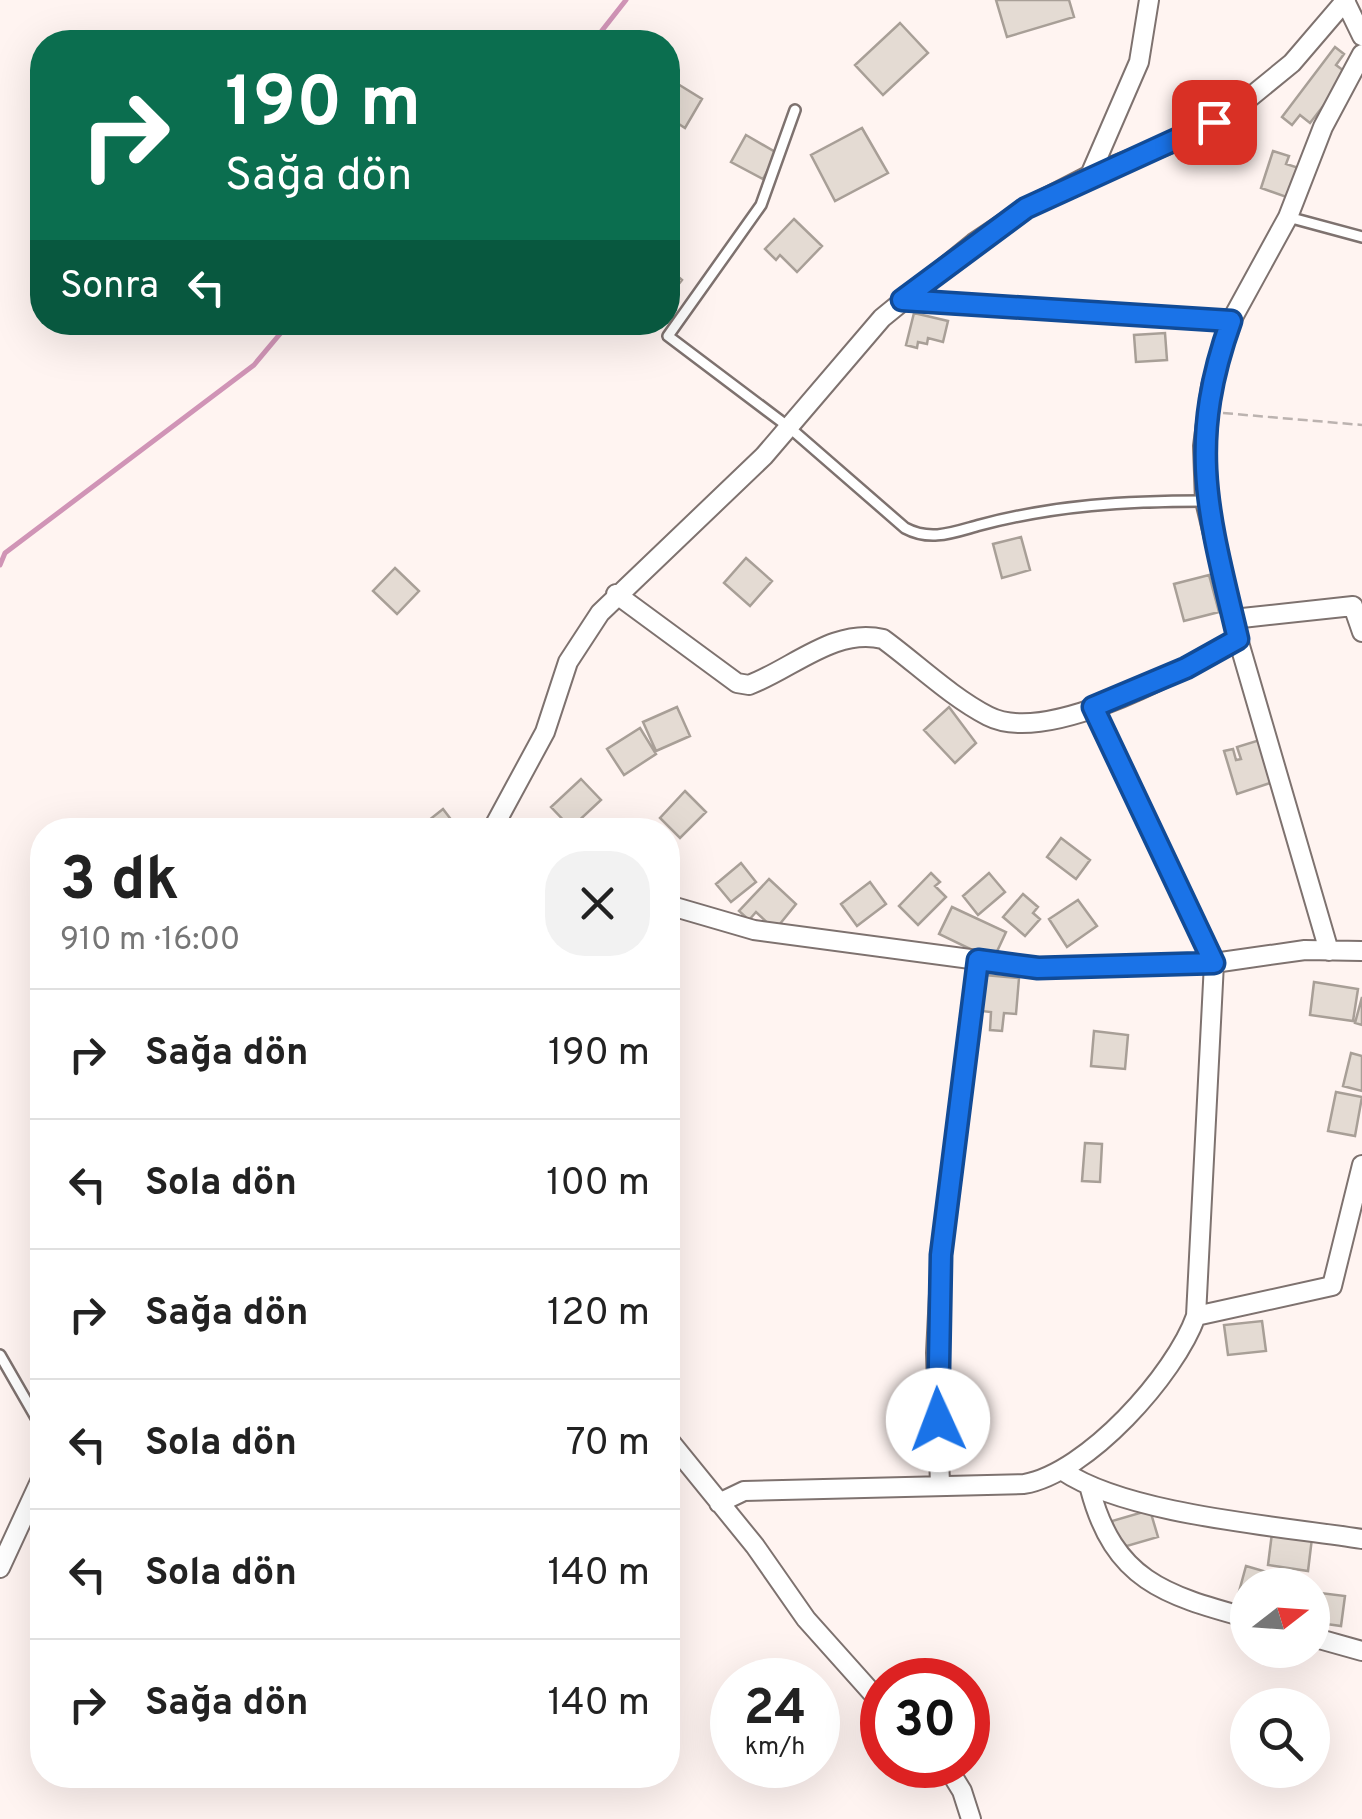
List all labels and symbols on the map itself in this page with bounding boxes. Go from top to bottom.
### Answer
pin [1172,80,1257,165]
position arrow [886,1368,990,1472]
north arrow [1230,1568,1330,1668]
speed limit sign: 30 [860,1658,990,1788]

